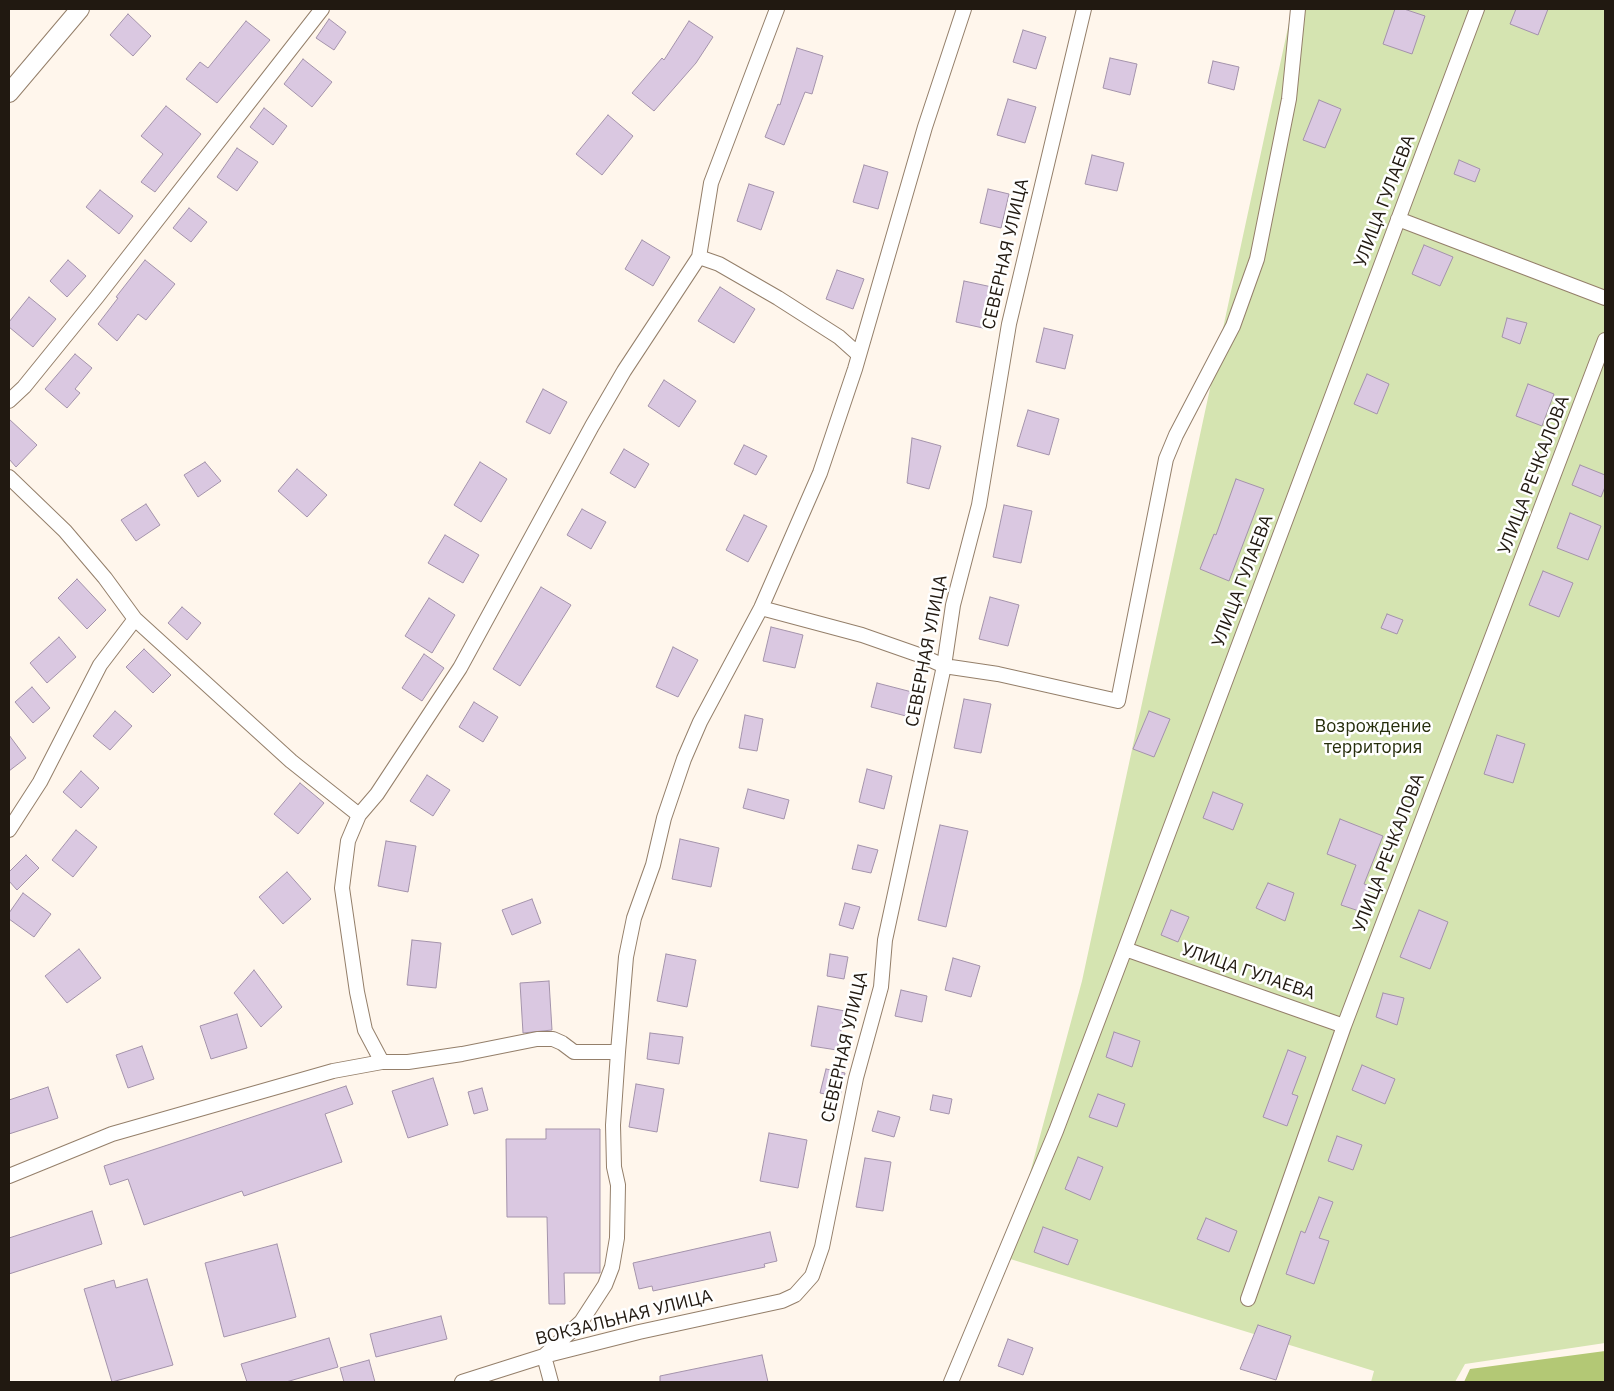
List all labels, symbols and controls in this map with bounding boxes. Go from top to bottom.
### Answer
street label: УЛИЦА ГУЛАЕВА [1350,132,1420,270]
street label: СЕВЕРНАЯ УЛИЦА [978,176,1034,332]
street label: УЛИЦА РЕЧКАЛОВА [1494,392,1574,558]
street label: УЛИЦА ГУЛАЕВА [1208,512,1278,650]
street label: СЕВЕРНАЯ УЛИЦА [902,573,952,729]
park label: Возрождение территория [1315,716,1431,759]
street label: УЛИЦА РЕЧКАЛОВА [1349,770,1429,936]
street label: УЛИЦА ГУЛАЕВА [1178,939,1318,1005]
street label: СЕВЕРНАЯ УЛИЦА [817,969,873,1125]
street label: ВОКЗАЛЬНАЯ УЛИЦА [533,1286,715,1350]

